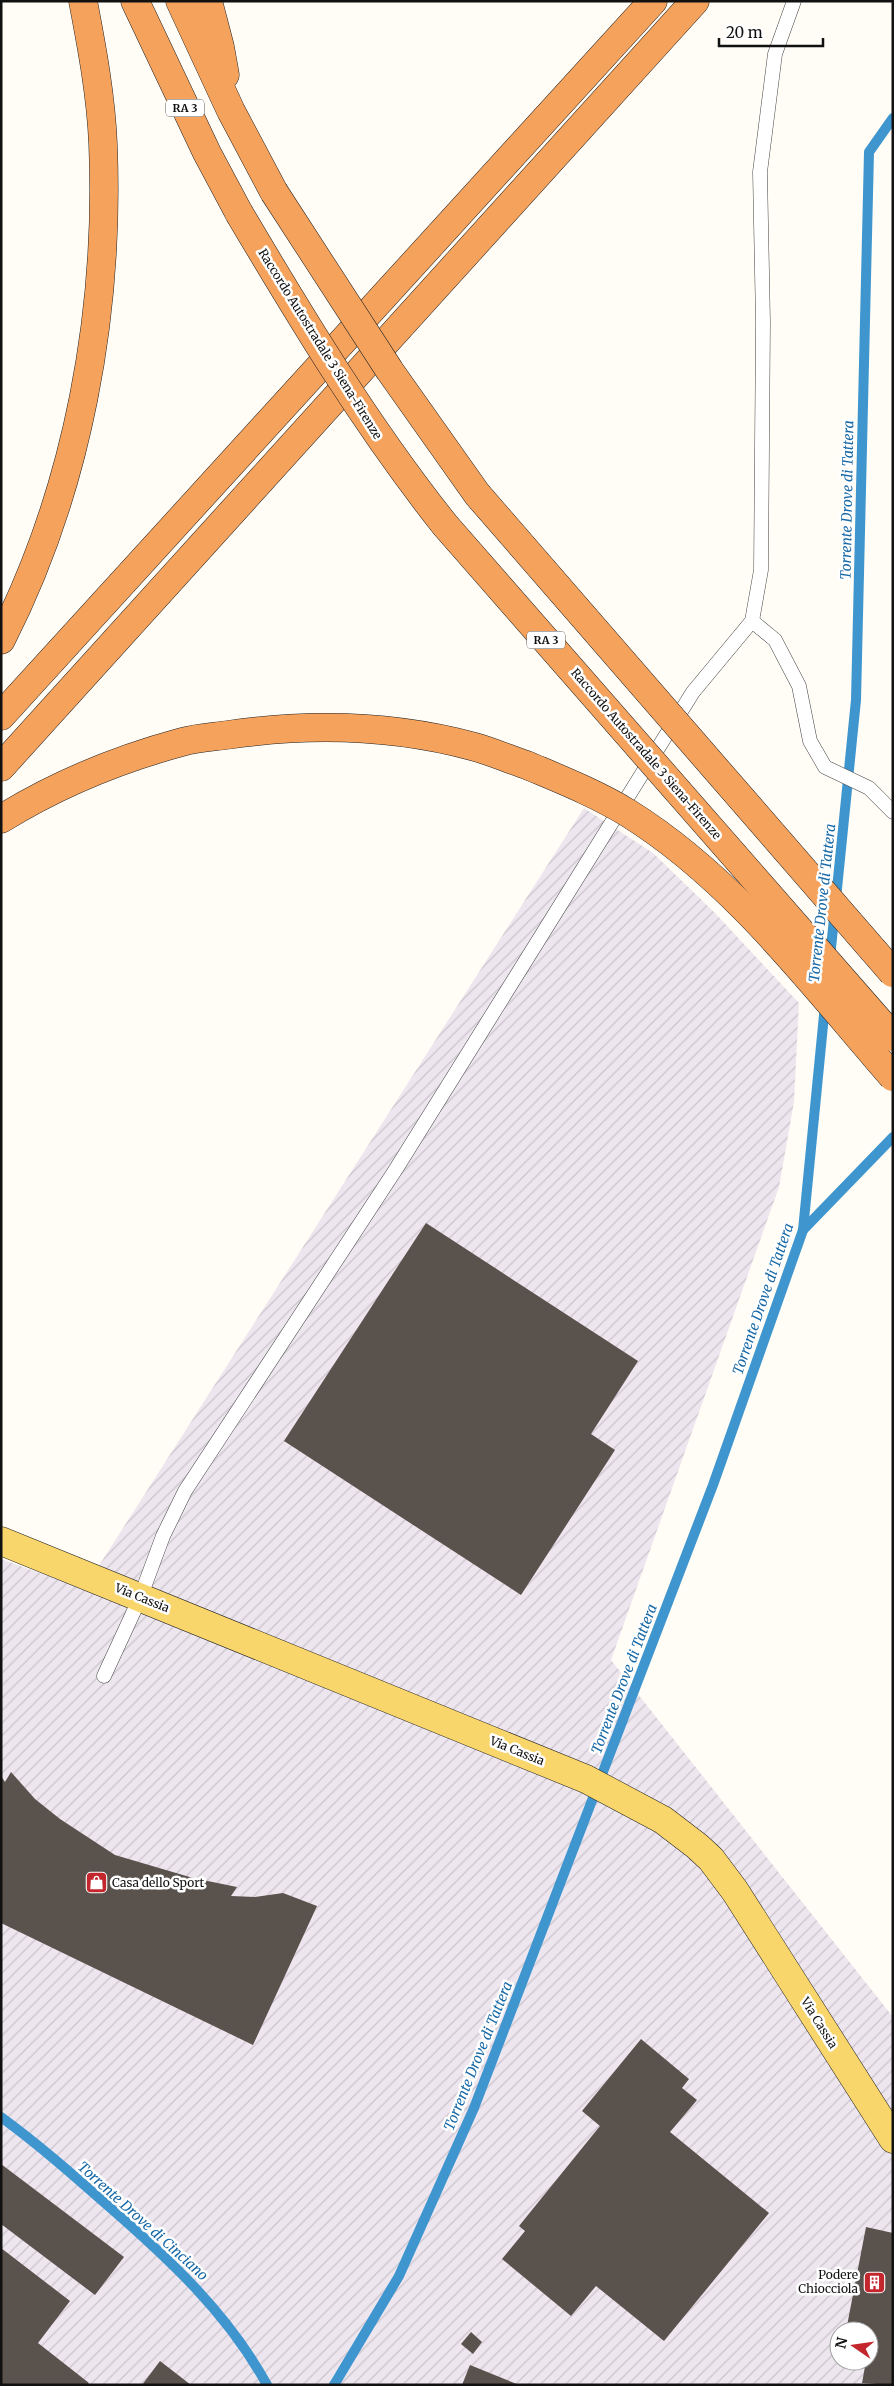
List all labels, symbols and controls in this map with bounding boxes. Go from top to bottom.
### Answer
scale bar [719,15,823,47]
text: 20 m [726,23,763,42]
road number: RA 3 [166,100,204,116]
street label: Raccordo Autostradale 3 Siena-Firenze [255,246,385,442]
water label: Torrente Drove di Tattera [837,420,857,580]
road number: RA 3 [527,632,565,648]
street label: Raccordo Autostradale 3 Siena-Firenze [568,665,725,842]
water label: Torrente Drove di Tattera [805,823,839,983]
water label: Torrente Drove di Tattera [729,1221,797,1377]
street label: Via Cassia [112,1579,172,1615]
water label: Torrente Drove di Tattera [587,1601,661,1757]
street label: Via Cassia [487,1732,547,1768]
shop icon: Casa dello Sport [84,1871,108,1895]
place label: Casa dello Sport [112,1875,205,1890]
water label: Torrente Drove di Tattera [440,1979,516,2133]
street label: Via Cassia [797,1994,841,2052]
water label: Torrente Drove di Cinciano [74,2158,212,2284]
place label: Podere Chiocciola [798,2267,859,2296]
building icon: Podere Chiocciola [862,2270,886,2294]
north arrow [829,2321,879,2371]
text: N [831,2336,851,2350]

